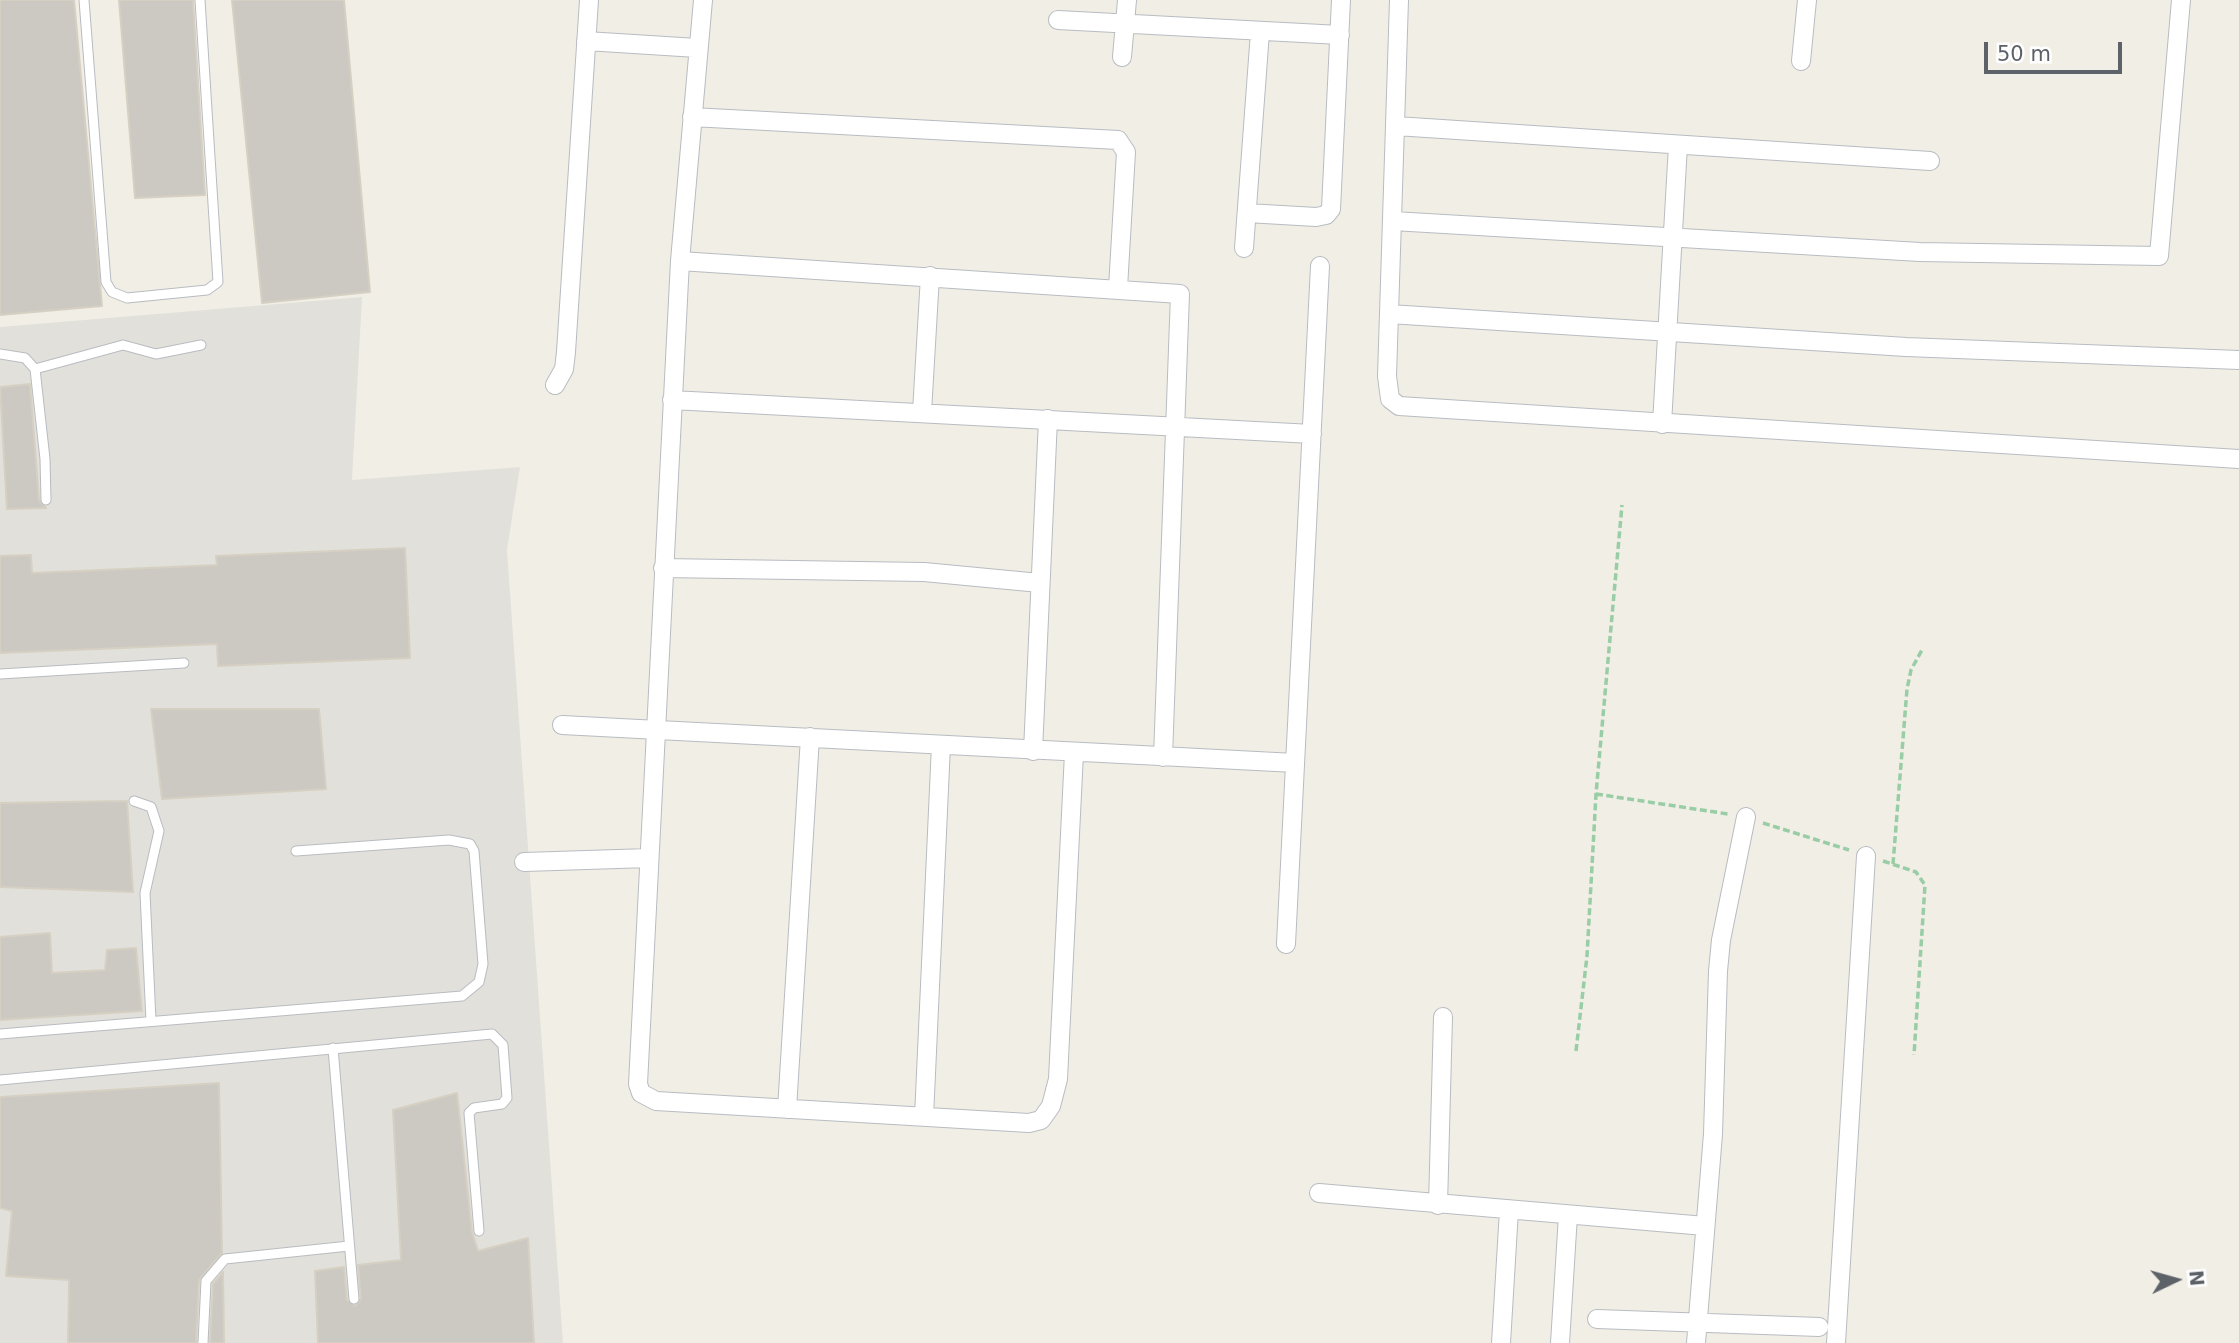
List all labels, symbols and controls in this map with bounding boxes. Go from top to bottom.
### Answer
scale bar [1987,28,2125,72]
text: 50 m [1997,42,2051,66]
north arrow [2141,1245,2211,1315]
text: N [2185,1269,2209,1287]

